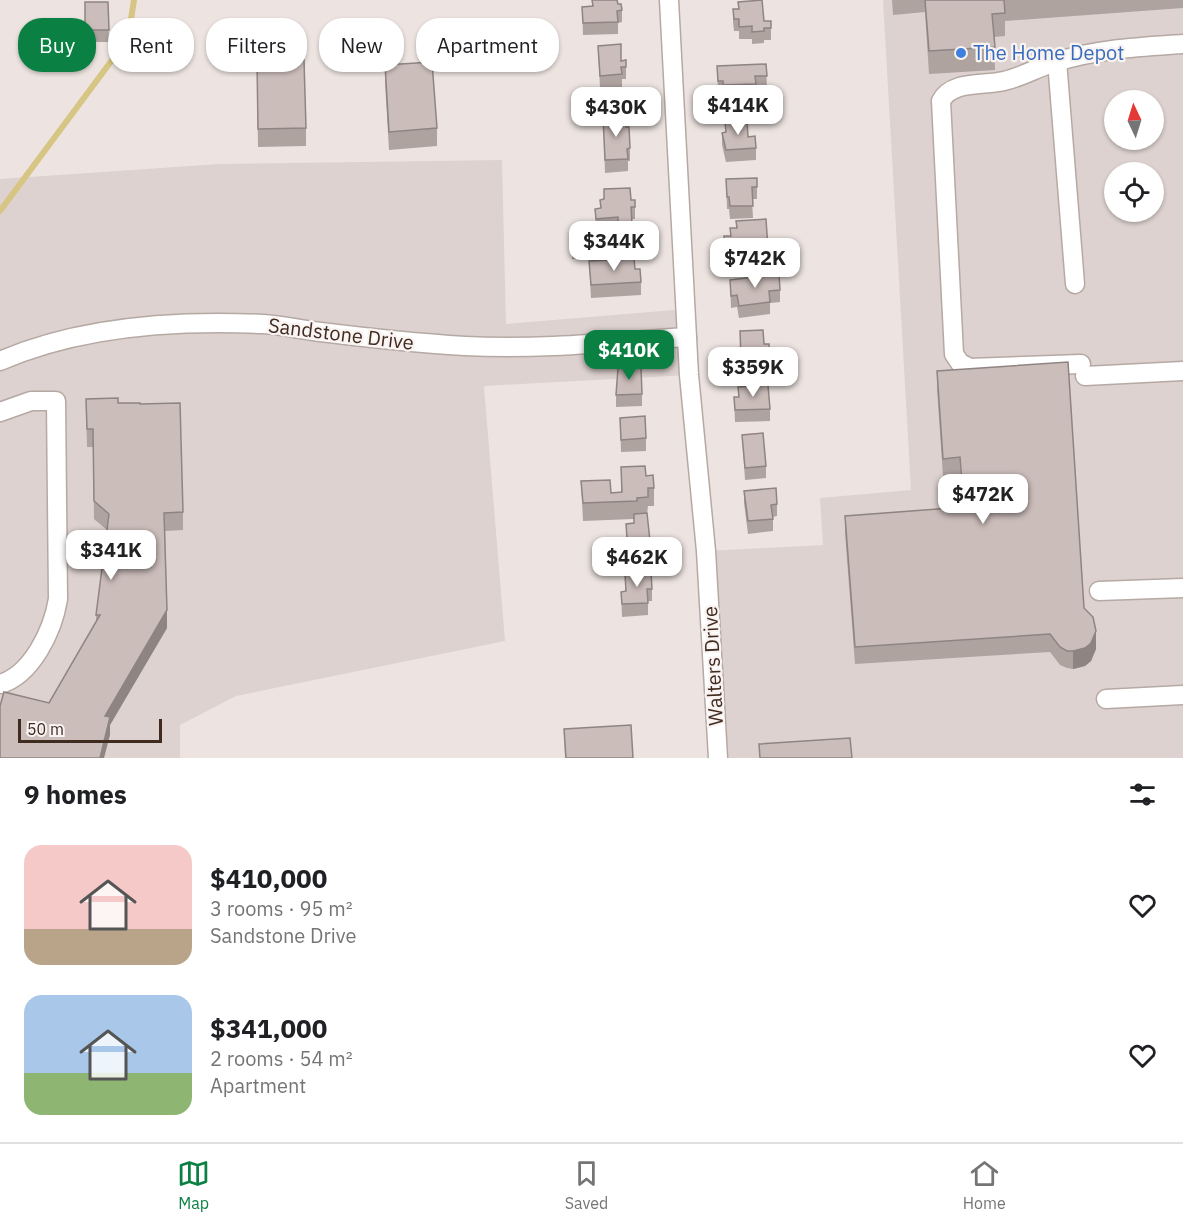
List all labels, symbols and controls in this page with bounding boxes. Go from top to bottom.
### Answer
chip: Buy [18,18,96,72]
chip: Rent [108,18,194,72]
chip: Filters [206,18,307,72]
chip: New [319,18,404,72]
chip: Apartment [416,18,559,72]
place label: The Home Depot [973,39,1124,66]
marker: The Home Depot [954,46,968,60]
pin: $414K [696,85,780,136]
pin: $430K [574,87,658,138]
north arrow [1104,90,1164,150]
map controls [1104,90,1164,222]
text: $414K [707,91,769,118]
text: $430K [585,93,647,120]
button: locate [1104,162,1164,222]
pin: $344K [572,221,656,272]
text: $344K [583,227,645,254]
pin: $742K [713,238,797,289]
text: $742K [724,244,786,271]
street label: Sandstone Drive [267,311,415,356]
pin: $410K [587,330,671,381]
text: $410K [598,336,660,363]
pin: $359K [711,347,795,398]
text: $359K [722,353,784,380]
pin: $472K [941,474,1025,525]
text: $472K [952,480,1014,507]
pin: $341K [69,530,153,581]
text: $341K [80,536,142,563]
pin: $462K [595,537,679,588]
text: $462K [606,543,668,570]
street label: Walters Drive [696,605,729,727]
scale bar [18,716,162,744]
text: 50 m [27,719,64,739]
text: 9 homes [24,777,127,811]
icon: filters [1126,778,1159,811]
text: $410,000 [210,861,327,895]
icon: home [72,869,144,941]
icon: heart [1126,889,1159,922]
text: 3 rooms · 95 m² [210,895,353,922]
text: Sandstone Drive [210,922,356,949]
text: $341,000 [210,1011,327,1045]
icon: home [72,1019,144,1091]
icon: heart [1126,1039,1159,1072]
text: 2 rooms · 54 m² [210,1045,353,1072]
text: Apartment [210,1072,306,1099]
tab: Map [177,1157,210,1213]
tab: Saved [565,1157,608,1213]
tab: Home [963,1157,1006,1213]

